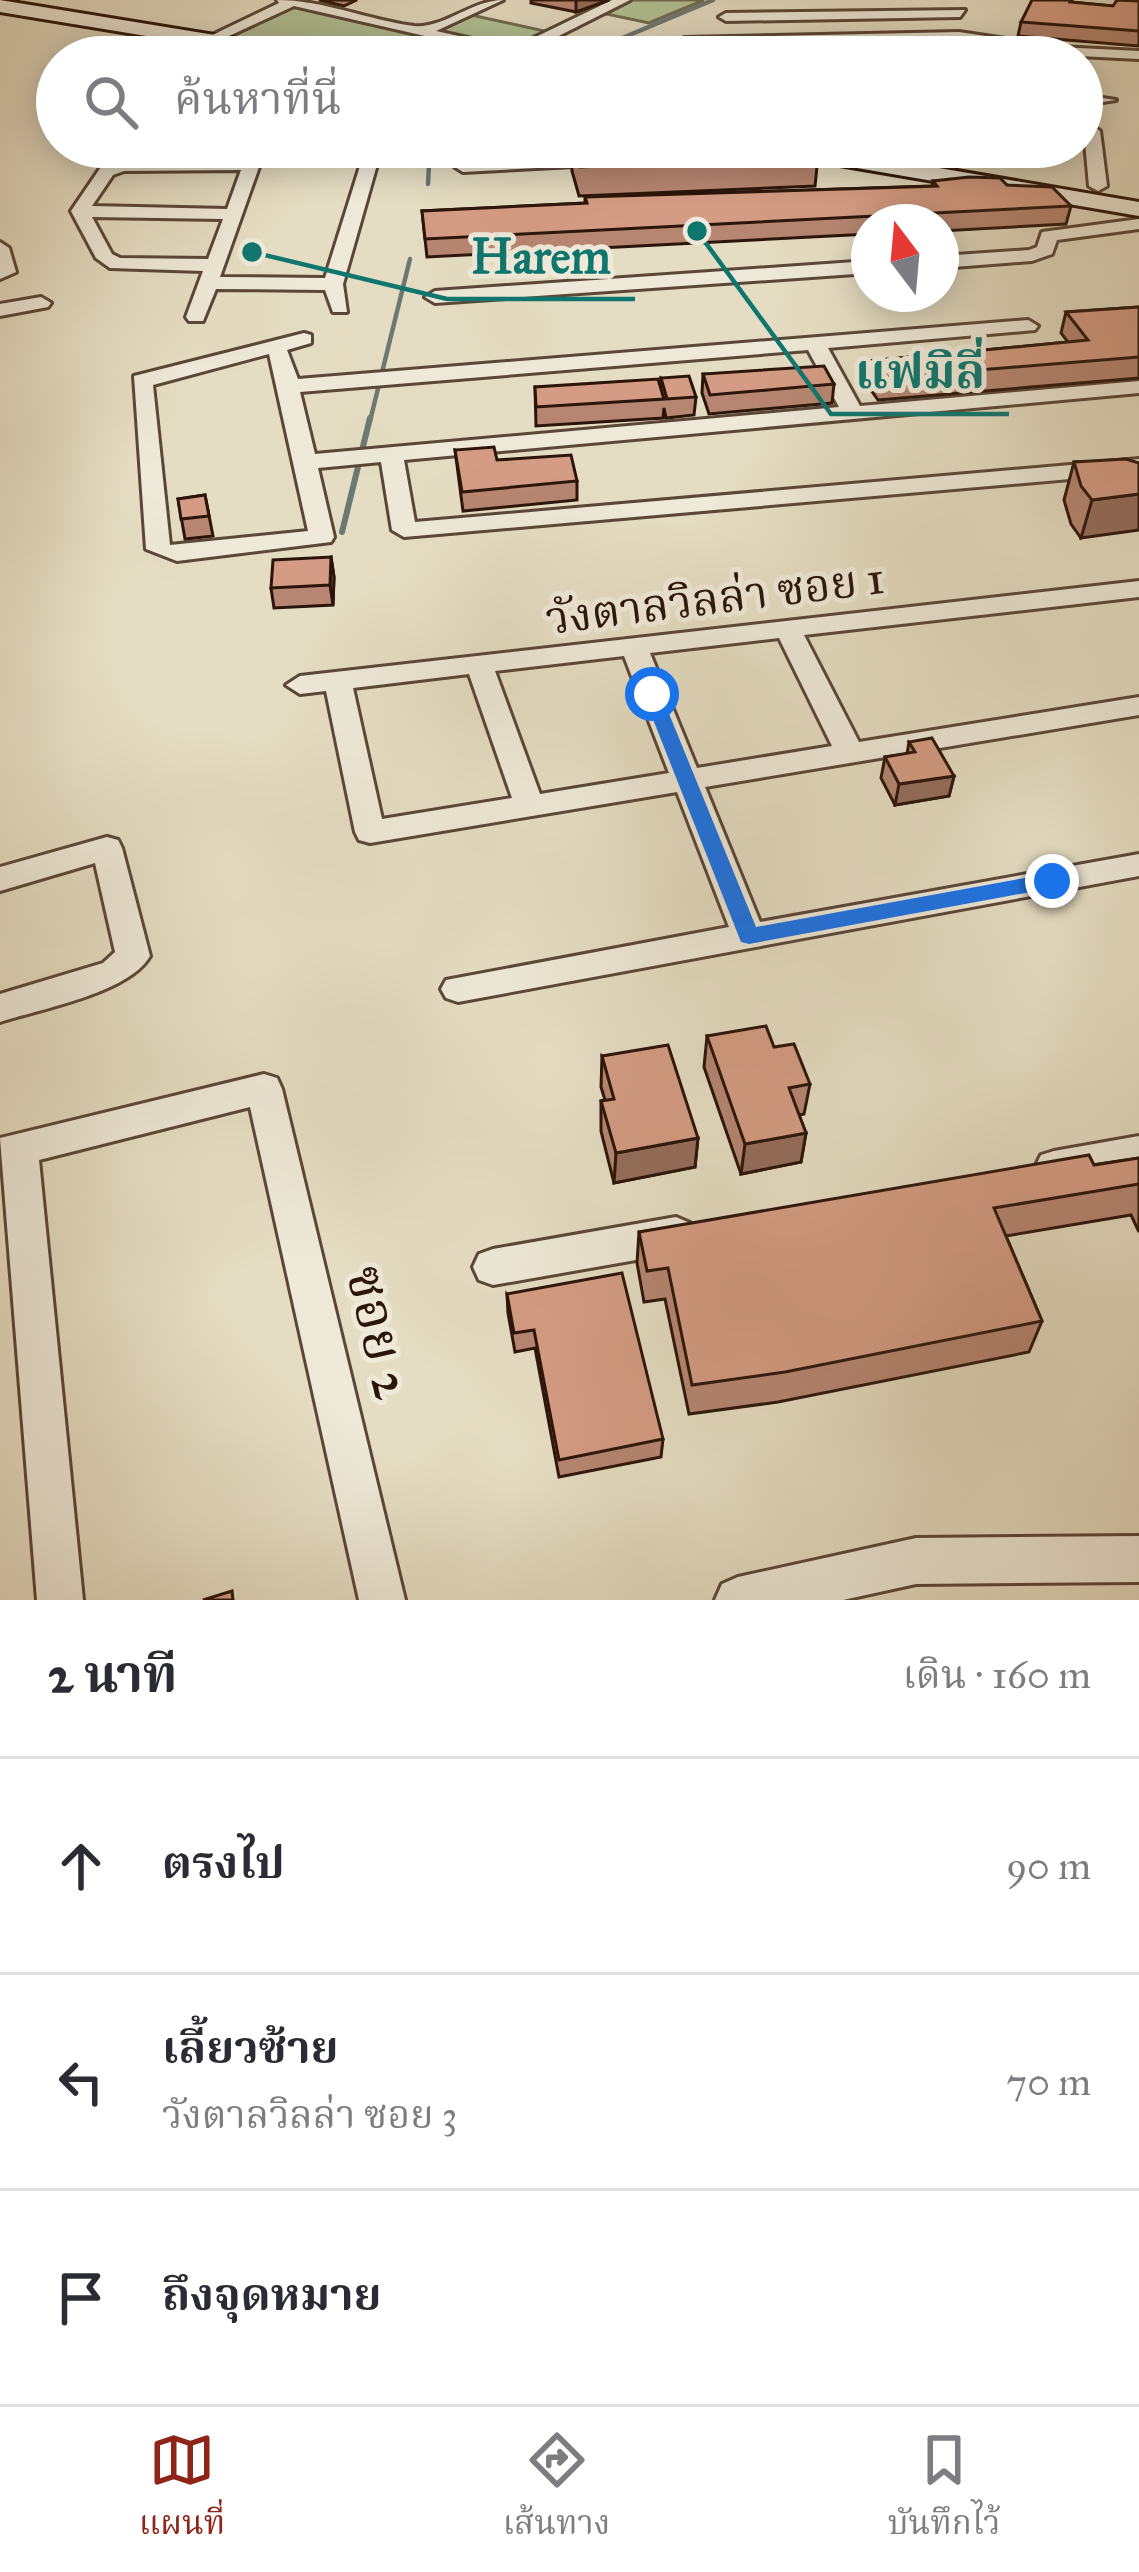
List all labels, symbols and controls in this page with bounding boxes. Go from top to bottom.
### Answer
search box [36,36,1103,168]
icon: search [78,69,144,135]
text: ค้นหาที่นี่ [174,71,342,126]
north arrow [851,204,959,312]
callout: Harem [447,215,635,299]
text: Harem [471,227,612,286]
callout: แฟมิลี่ [831,330,1009,414]
text: แฟมิลี่ [855,337,985,401]
street label: วังตาลวิลล่า ซอย 1 [543,550,887,646]
route start [625,667,679,721]
route end [1025,854,1079,908]
street label: ซอย 2 [332,1259,426,1405]
text: 2 นาที [48,1644,177,1706]
text: เดิน · 160 m [903,1651,1091,1699]
icon: ahead [48,1833,114,1899]
text: ตรงไป [162,1835,285,1890]
text: 90 m [1006,1842,1091,1890]
text: เลี้ยวซ้าย [162,2020,338,2075]
icon: left [48,2049,114,2115]
text: 70 m [1006,2058,1091,2106]
text: วังตาลวิลล่า ซอย 3 [162,2091,457,2139]
icon: arrive [48,2265,114,2331]
text: ถึงจุดหมาย [162,2267,382,2322]
tab: แผนที่ [139,2427,225,2552]
tab: เส้นทาง [503,2427,610,2552]
tab: บันทึกไว้ [888,2427,1000,2552]

